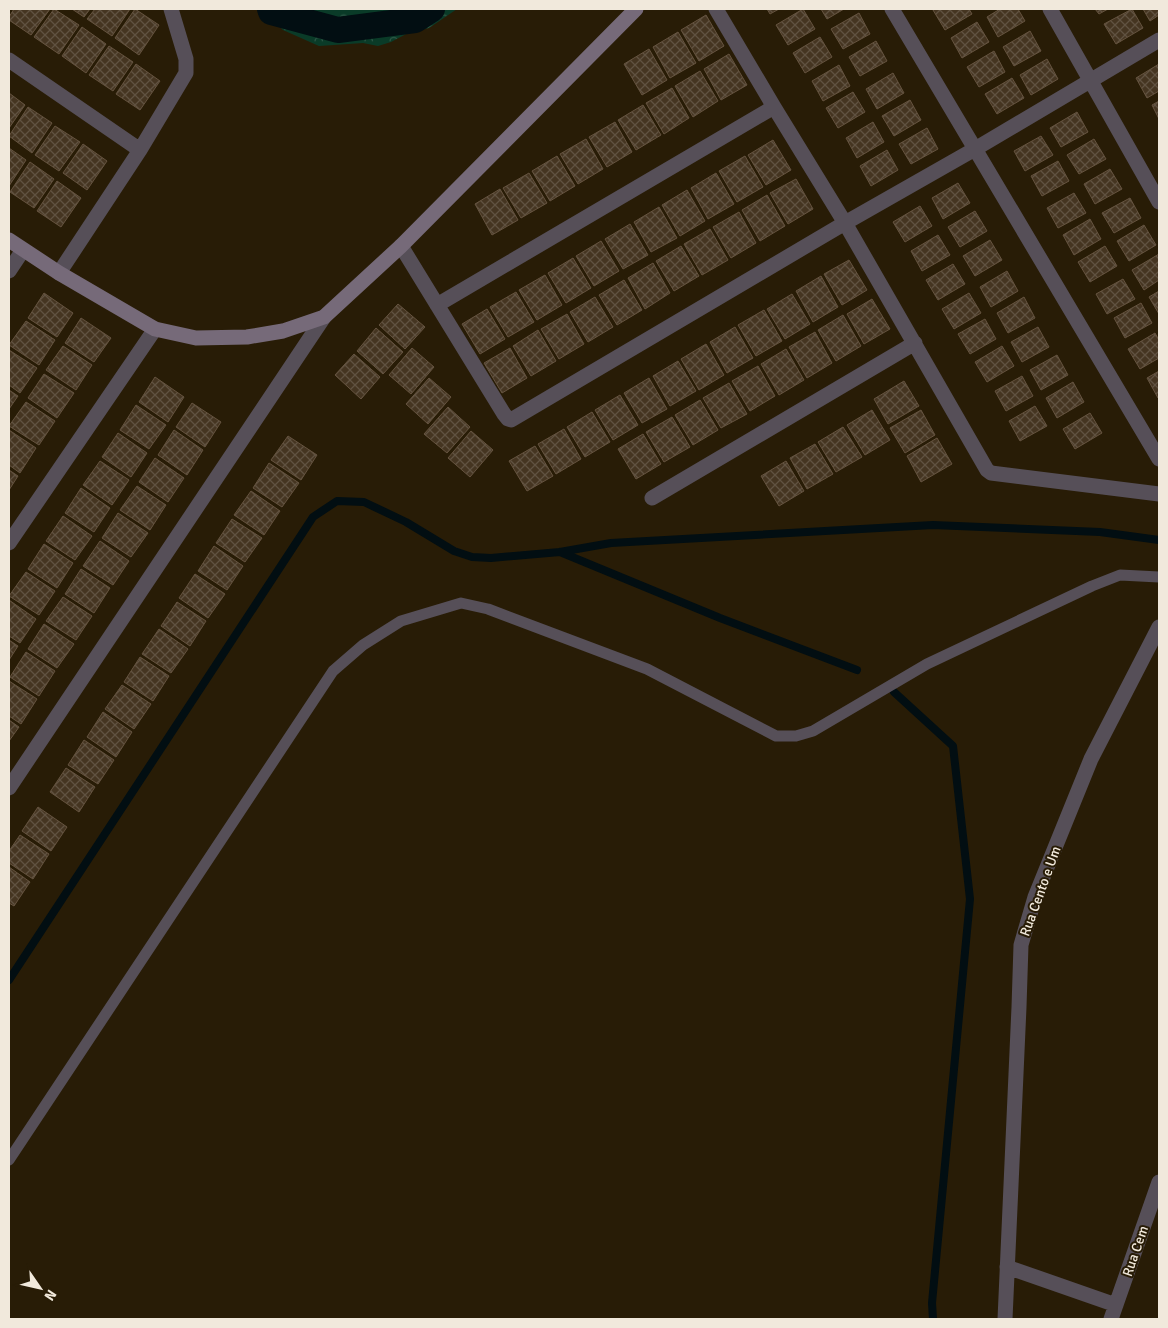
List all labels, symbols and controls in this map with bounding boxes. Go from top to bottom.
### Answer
street label: Rua Cento e Um [1016,844,1065,939]
street label: Rua Cem [1119,1224,1152,1279]
north arrow [15,1263,65,1313]
text: N [41,1286,60,1304]

